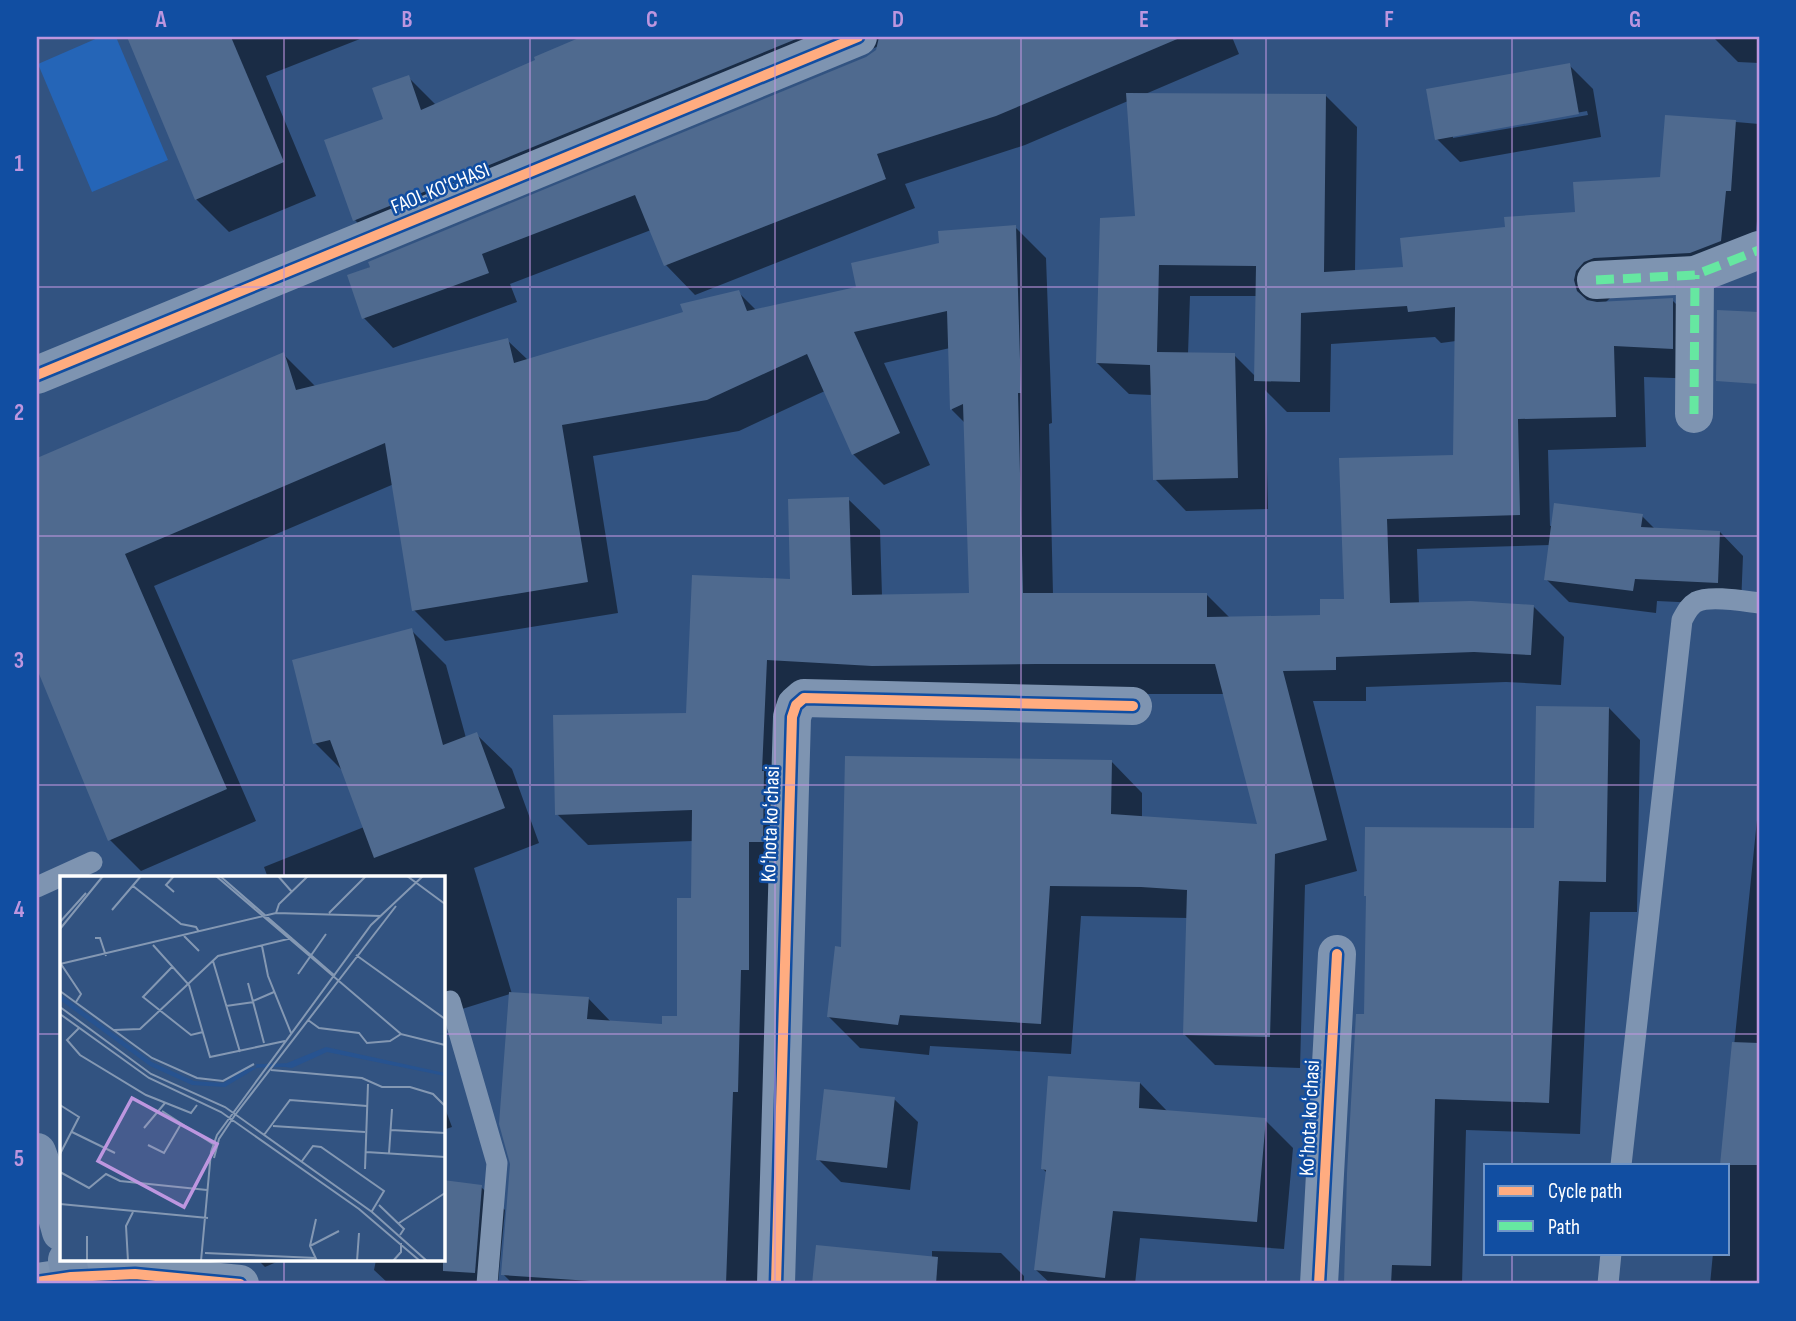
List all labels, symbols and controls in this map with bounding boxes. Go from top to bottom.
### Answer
text: A [155,6,168,34]
text: B [402,6,413,34]
text: C [646,6,658,34]
text: D [892,6,904,34]
text: E [1139,6,1149,34]
text: F [1384,6,1394,34]
text: G [1629,6,1641,34]
text: 1 [14,150,24,178]
street label: FAOL KO'CHASI [387,157,493,220]
text: 2 [14,399,24,427]
text: 3 [14,647,24,675]
street label: Koʻhota koʻchasi [756,766,785,882]
inset map [60,876,444,1262]
text: 4 [14,896,25,924]
street label: Koʻhota koʻchasi [1294,1059,1325,1177]
text: 5 [14,1145,24,1173]
legend [1484,1164,1730,1254]
text: Cycle path [1548,1179,1622,1204]
text: Path [1548,1215,1580,1240]

